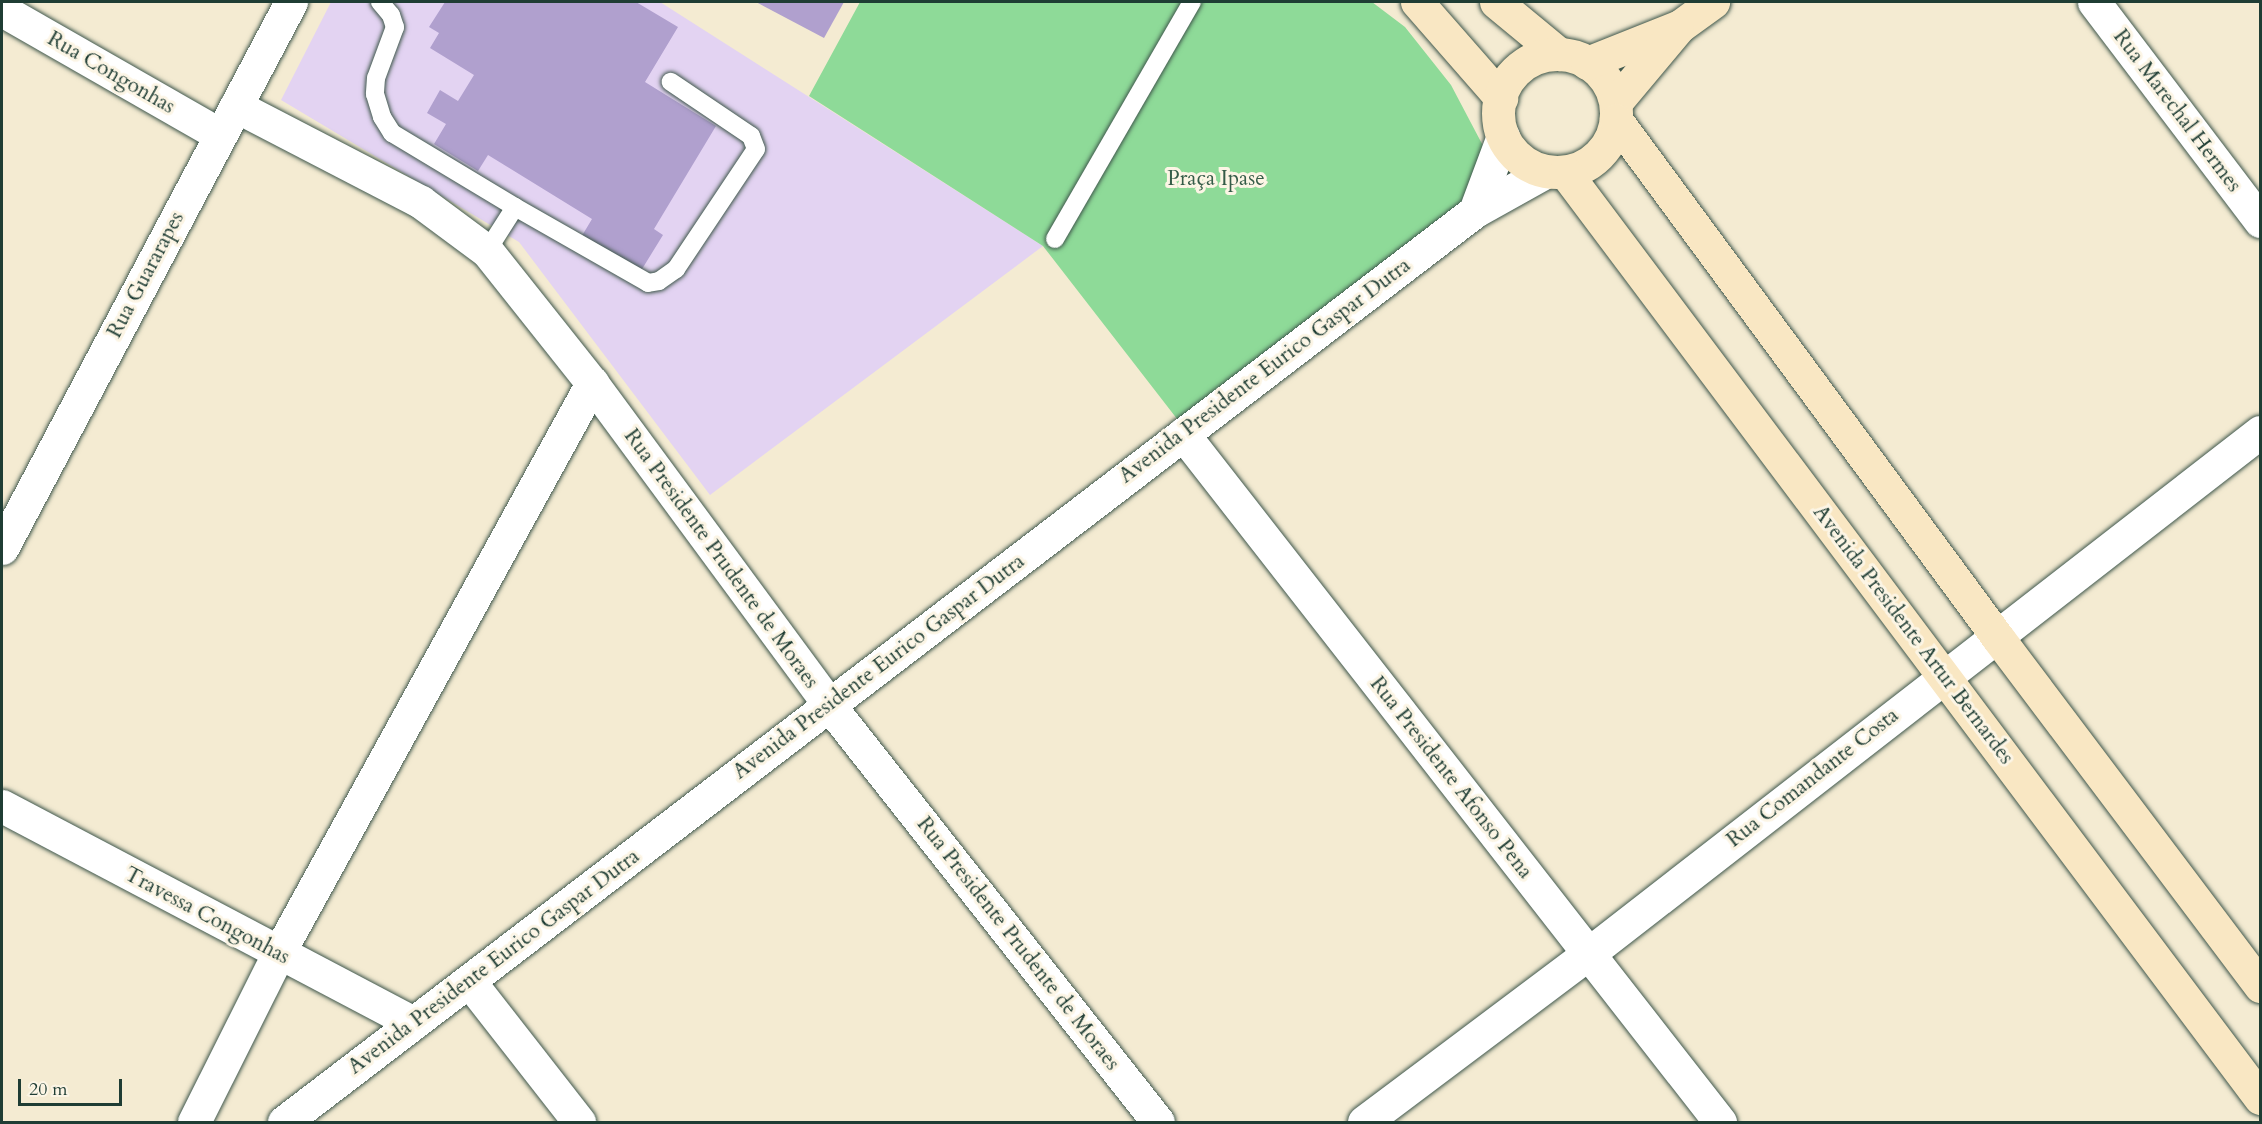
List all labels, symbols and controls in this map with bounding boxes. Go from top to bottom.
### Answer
street label: Rua Marechal Hermes [2108,25,2246,197]
street label: Rua Congonhas [43,26,179,120]
park label: Praça Ipase [1167,166,1265,192]
street label: Rua Guararapes [102,208,190,342]
street label: Avenida Presidente Eurico Gaspar Dutra [1114,253,1416,489]
street label: Rua Presidente Prudente de Moraes [618,424,824,694]
street label: Avenida Presidente Artur Bernardes [1807,501,2019,769]
street label: Avenida Presidente Eurico Gaspar Dutra [728,549,1030,785]
street label: Rua Presidente Afonso Pena [1364,672,1538,884]
street label: Rua Comandante Costa [1722,703,1904,853]
street label: Rua Presidente Prudente de Moraes [911,812,1125,1076]
street label: Avenida Presidente Eurico Gaspar Dutra [343,844,645,1080]
street label: Travessa Congonhas [120,862,294,970]
scale bar [21,1067,124,1105]
text: 20 m [29,1077,68,1102]

